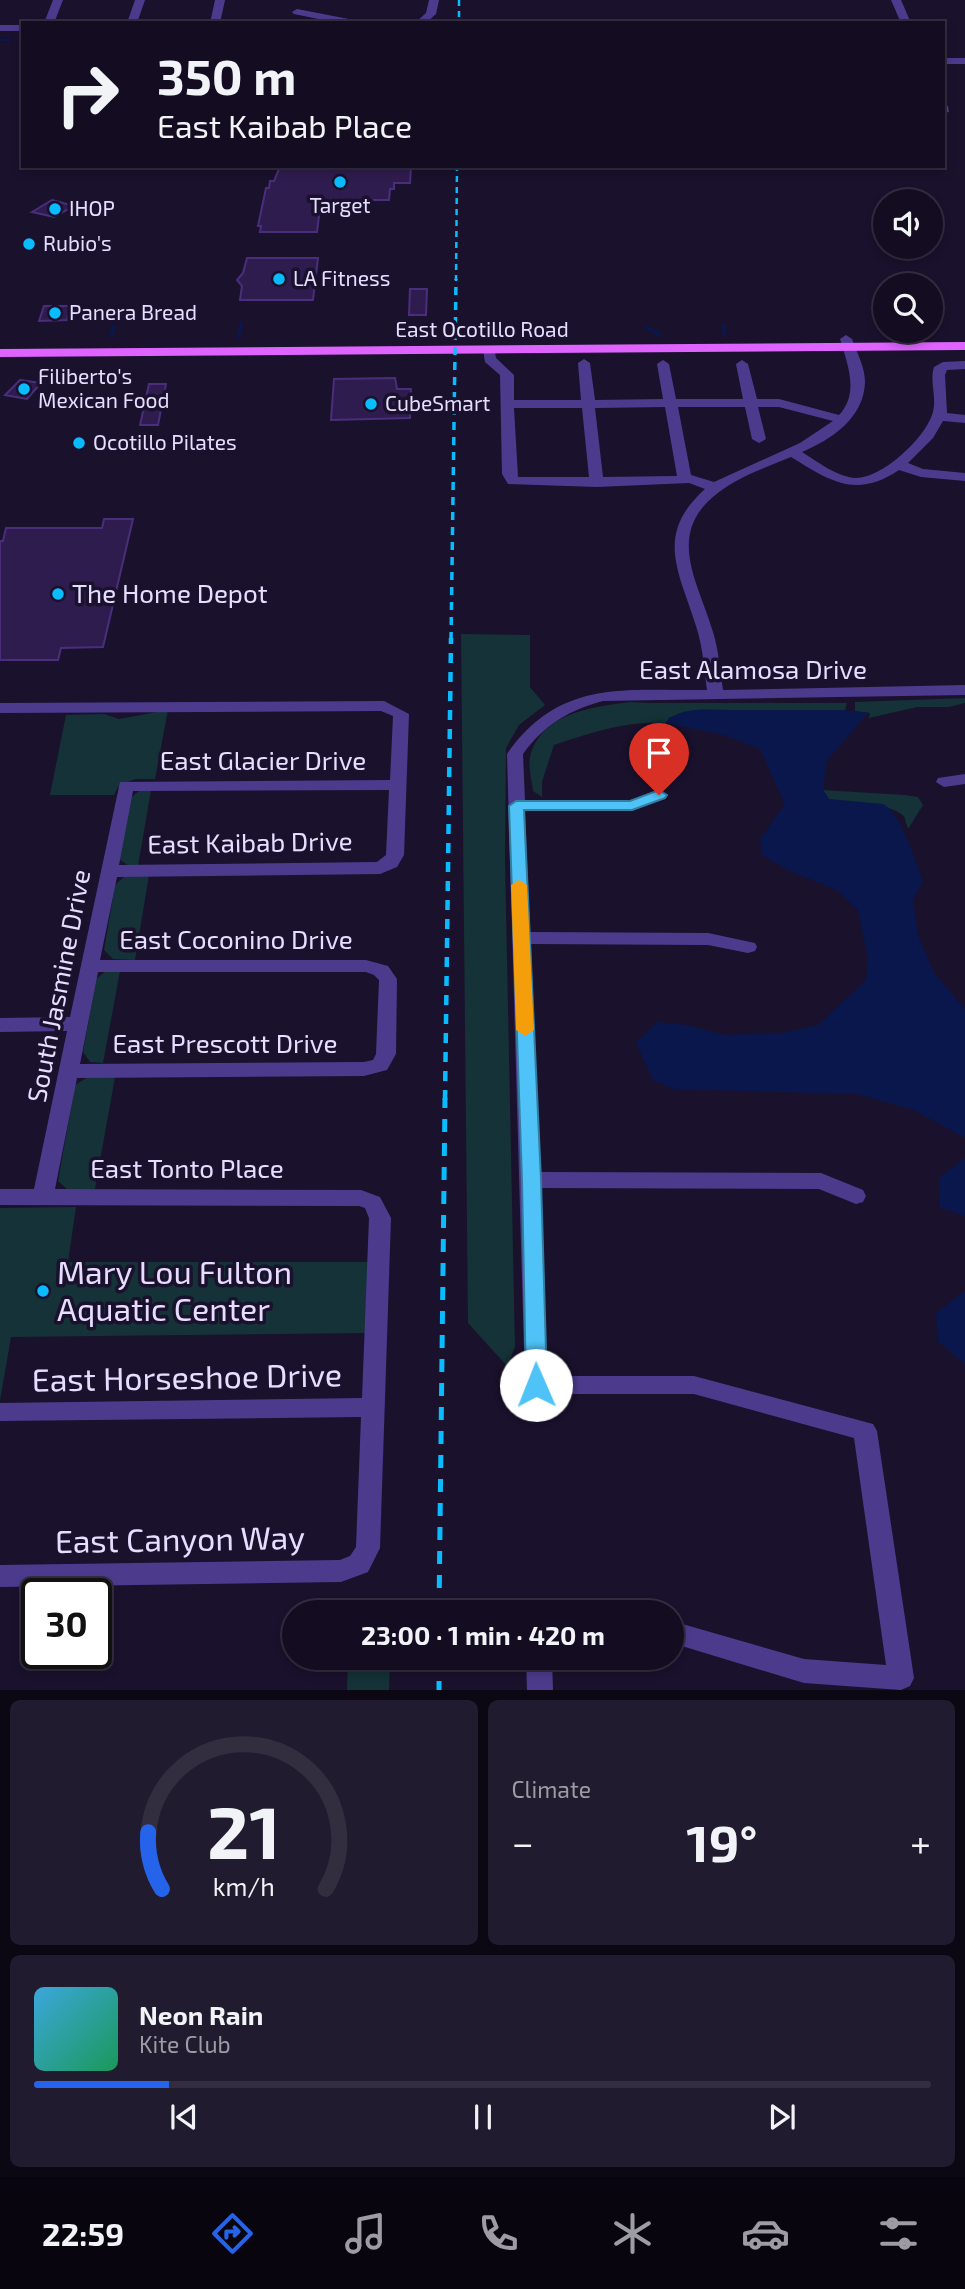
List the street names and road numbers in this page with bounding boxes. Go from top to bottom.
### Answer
street label: East Ocotillo Road [395,316,569,341]
street label: East Alamosa Drive [639,653,867,684]
street label: East Glacier Drive [160,744,366,775]
street label: East Kaibab Drive [147,824,353,859]
street label: South Jasmine Drive [20,867,95,1105]
street label: East Coconino Drive [119,923,353,954]
street label: East Prescott Drive [113,1027,337,1058]
street label: East Tonto Place [90,1152,284,1183]
street label: East Horseshoe Drive [32,1354,342,1398]
street label: East Canyon Way [55,1517,305,1559]

